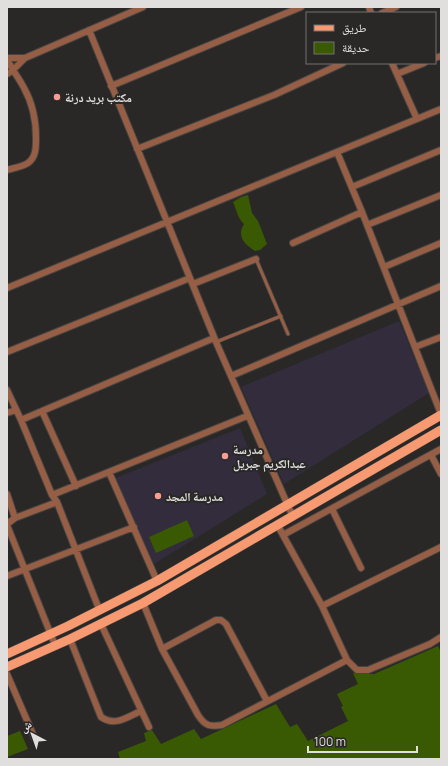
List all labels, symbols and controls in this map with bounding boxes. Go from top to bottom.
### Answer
legend [306,12,436,64]
text: طريق [342,19,367,36]
text: حديقة [342,39,370,56]
place label: مكتب بريد درنة [65,89,132,106]
marker: مكتب بريد درنة [52,92,62,102]
place label: مدرسة عبدالكريم جبريل [233,441,306,472]
marker: مدرسة عبدالكريم جبريل [220,451,230,461]
place label: مدرسة المجد [166,488,223,505]
marker: مدرسة المجد [153,491,163,501]
north arrow [12,714,52,754]
text: ش [16,716,35,736]
scale bar [308,728,417,754]
text: 100 m [314,733,346,750]

